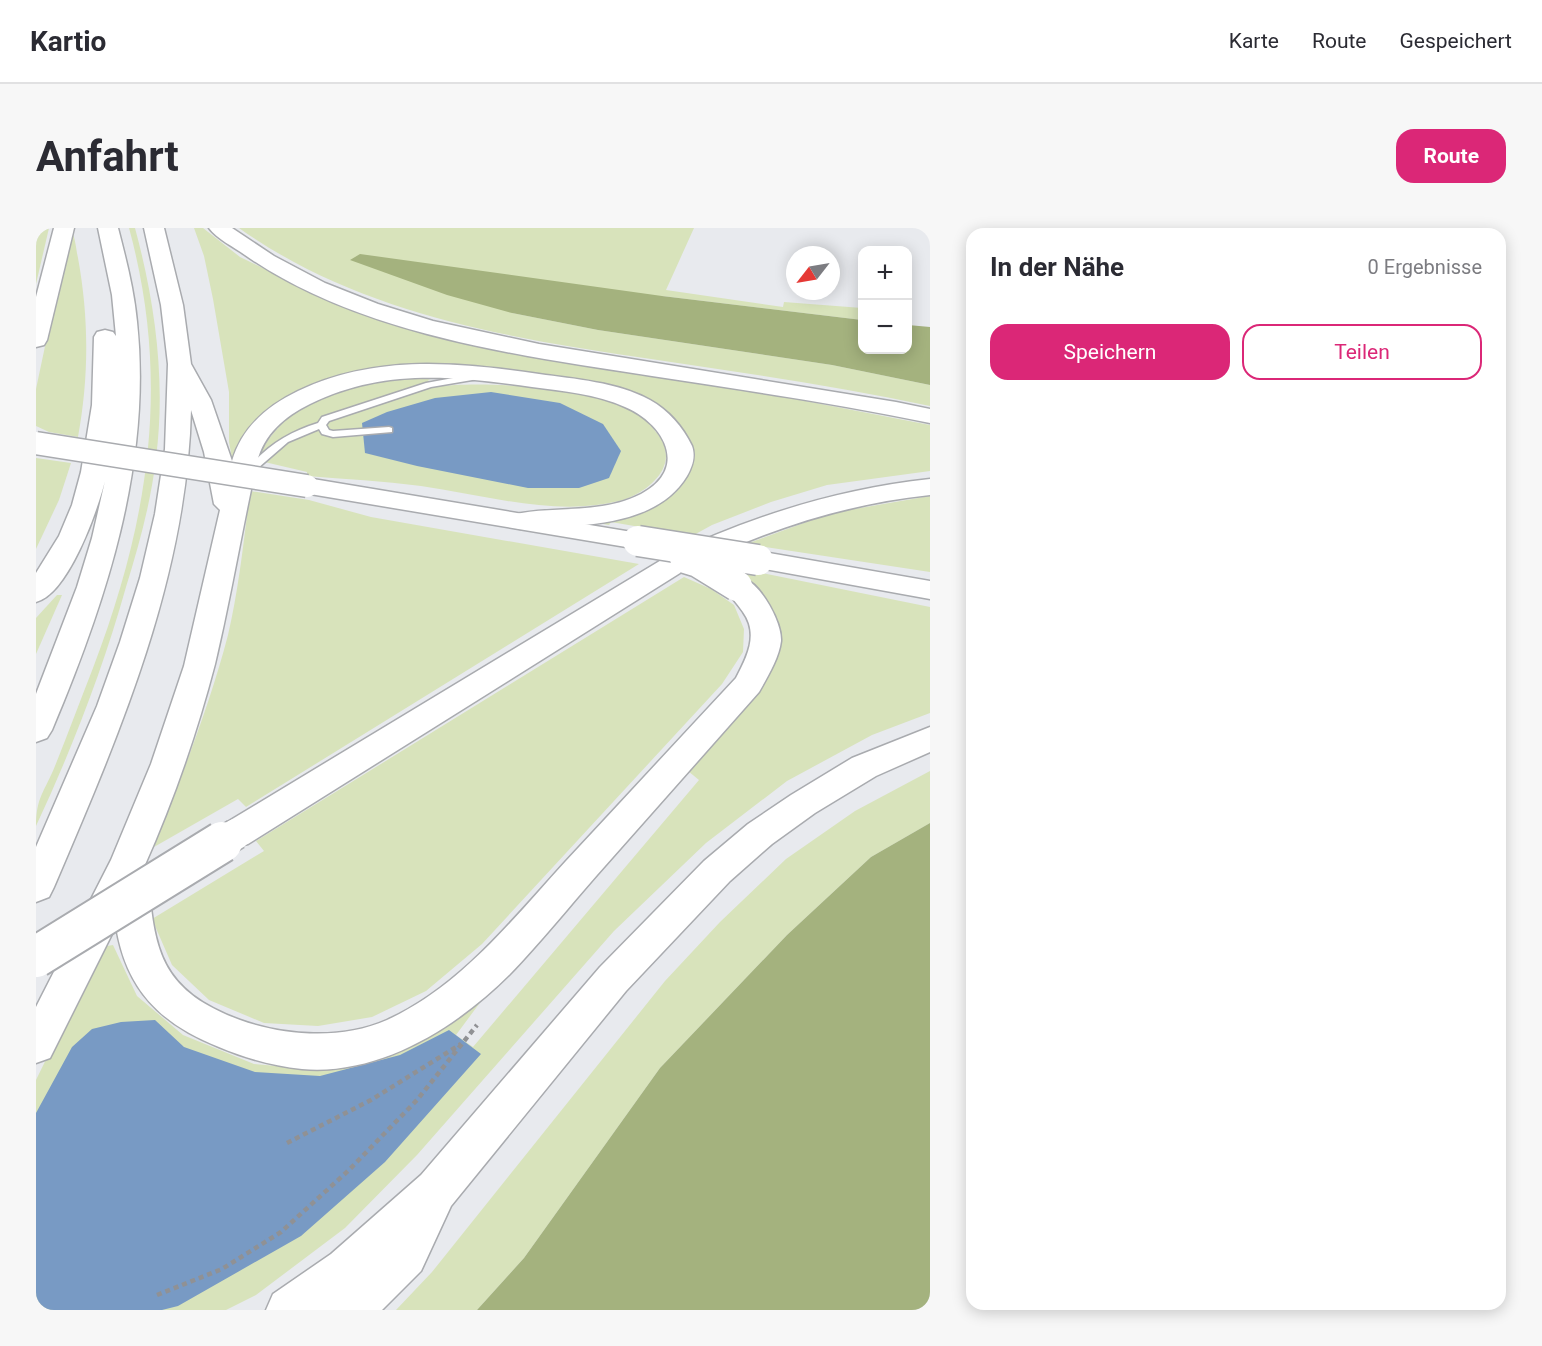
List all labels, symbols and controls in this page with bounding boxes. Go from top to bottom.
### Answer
text: Kartio [30,25,106,58]
text: Karte [1229,29,1279,53]
text: Route [1312,29,1366,53]
text: Gespeichert [1399,29,1512,53]
button: Route [1396,129,1506,183]
text: Anfahrt [36,132,179,181]
north arrow [786,246,840,300]
map controls [858,246,912,354]
button: + [858,246,912,300]
text: In der Nähe [990,252,1124,282]
text: 0 Ergebnisse [1368,255,1482,279]
button: − [858,300,912,354]
button: Speichern [990,324,1230,380]
button: Teilen [1242,324,1482,380]

